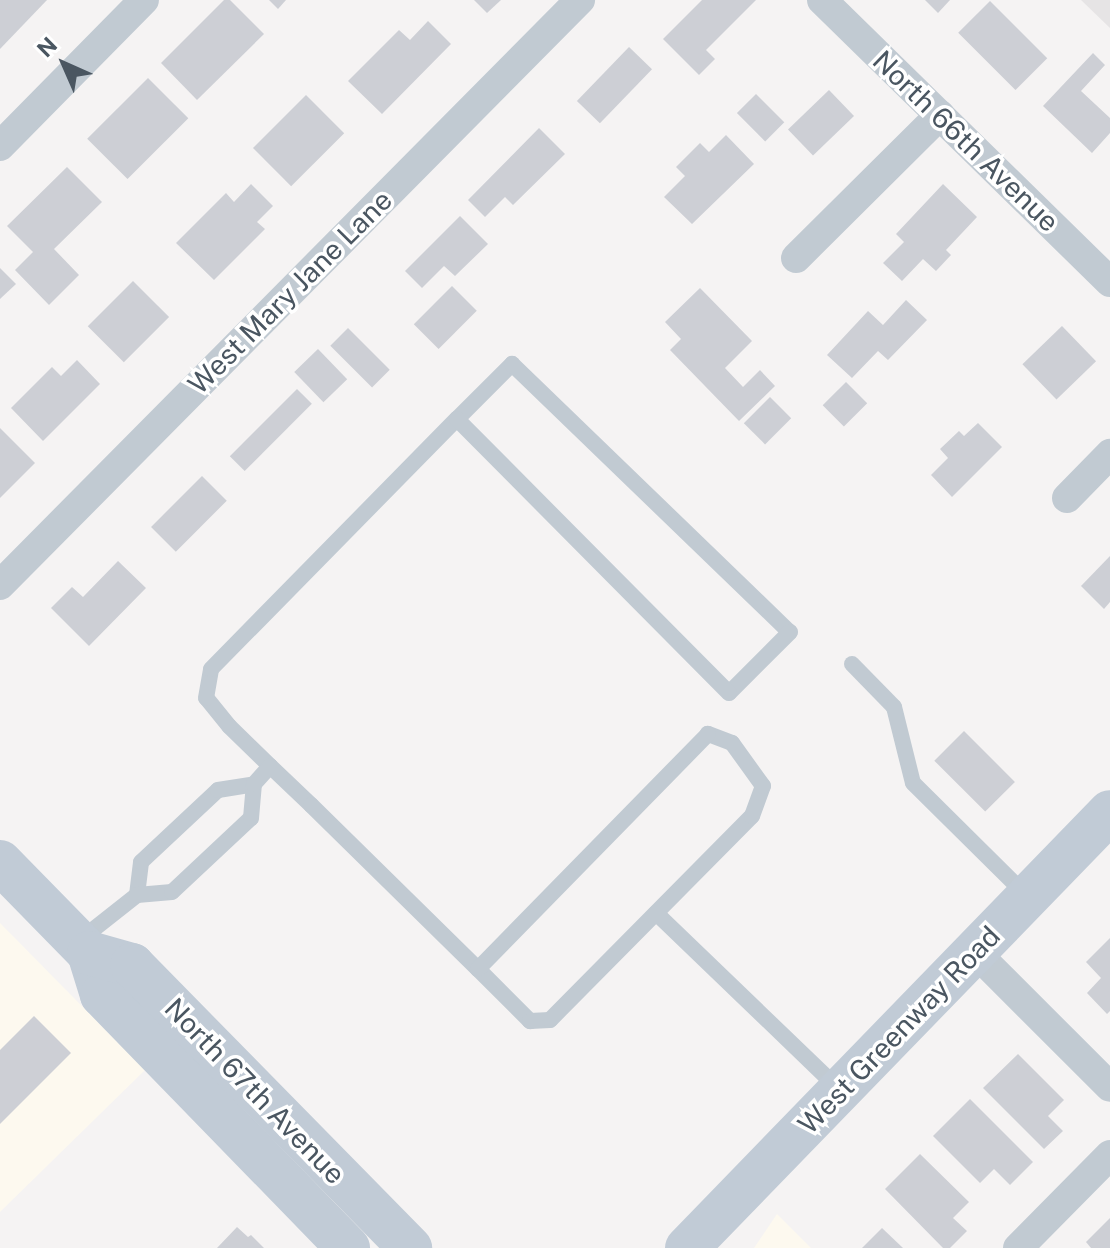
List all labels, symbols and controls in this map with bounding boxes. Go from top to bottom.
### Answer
north arrow [24,24,104,104]
text: N [32,32,62,62]
street label: North 66th Avenue [866,44,1066,238]
street label: West Mary Jane Lane [181,183,399,401]
street label: West Greenway Road [791,919,1007,1141]
street label: North 67th Avenue [158,991,352,1191]

